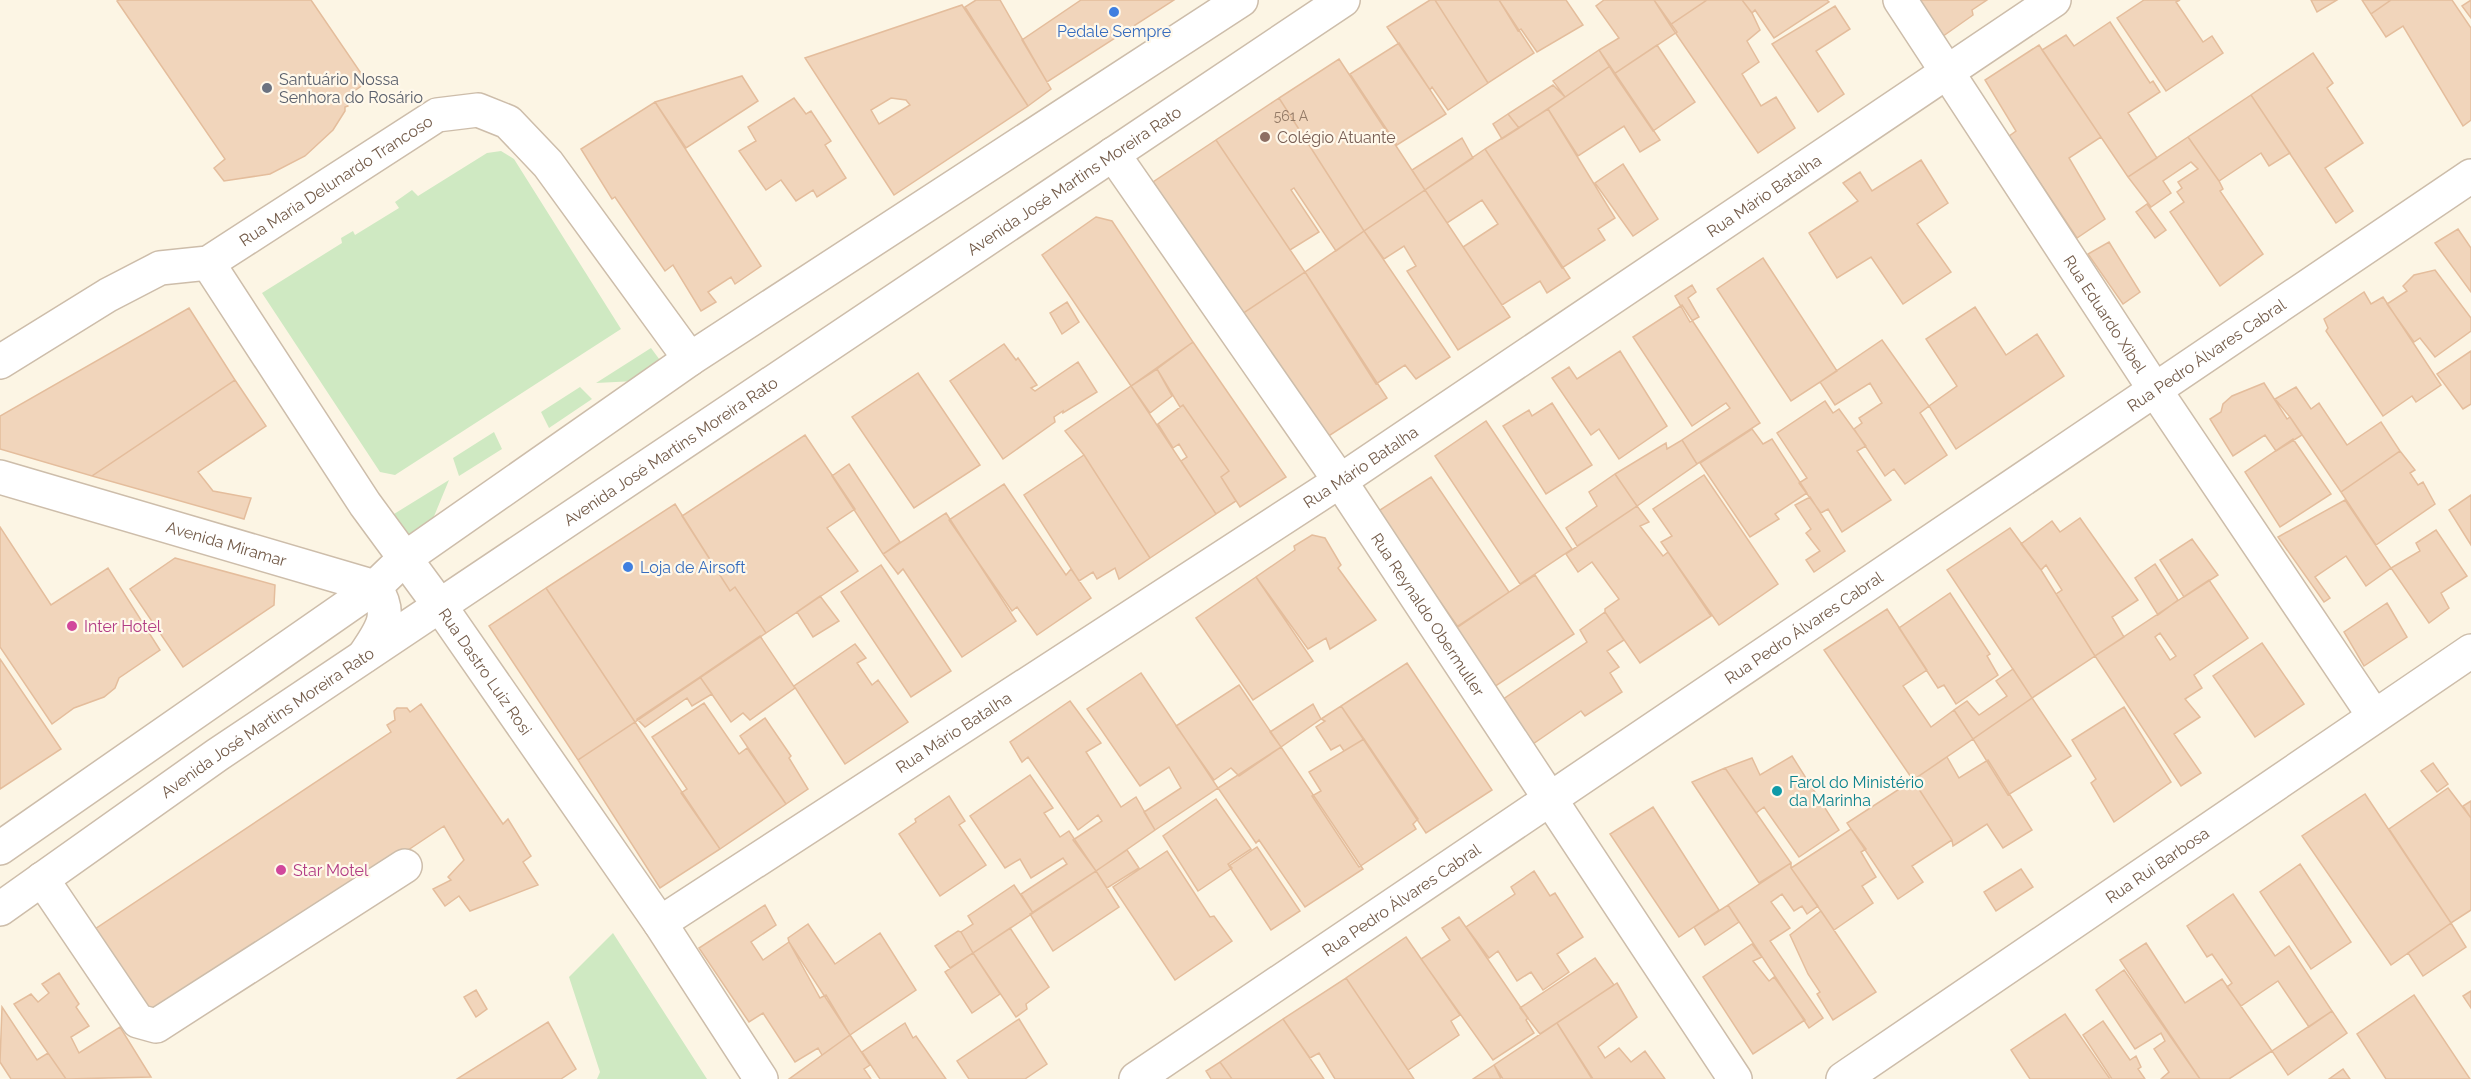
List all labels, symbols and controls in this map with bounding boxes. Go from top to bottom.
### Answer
marker: Pedale Sempre [1107,5,1121,19]
place label: Pedale Sempre [1057,22,1171,41]
place label: Santuário Nossa Senhora do Rosário [279,70,423,107]
marker: Santuário Nossa Senhora do Rosário [260,81,274,95]
street label: Avenida José Martins Moreira Rato [963,102,1185,259]
house number: 561 A [1274,108,1309,124]
street label: Rua Maria Delunardo Trancoso [236,111,436,250]
place label: Colégio Atuante [1277,128,1396,147]
marker: Colégio Atuante [1258,130,1272,144]
street label: Rua Mário Batalha [1703,150,1825,241]
street label: Rua Eduardo Xibel [2060,252,2151,377]
street label: Rua Pedro Álvares Cabral [2123,294,2290,415]
street label: Avenida José Martins Moreira Rato [560,372,781,530]
street label: Rua Mário Batalha [1300,422,1422,512]
street label: Avenida Miramar [164,517,289,570]
street label: Rua Reynaldo Obermuller [1367,529,1489,700]
place label: Loja de Airsoft [640,558,746,577]
marker: Loja de Airsoft [621,560,635,574]
street label: Rua Pedro Álvares Cabral [1721,567,1887,688]
street label: Rua Dastro Luiz Rosi [435,604,536,739]
place label: Inter Hotel [84,617,162,636]
marker: Inter Hotel [65,619,79,633]
street label: Avenida José Martins Moreira Rato [157,643,377,801]
street label: Rua Mário Batalha [892,688,1015,777]
place label: Farol do Ministério da Marinha [1789,773,1924,810]
marker: Farol do Ministério da Marinha [1770,784,1784,798]
street label: Rua Rui Barbosa [2102,823,2212,907]
street label: Rua Pedro Álvares Cabral [1318,839,1484,960]
place label: Star Motel [293,861,369,880]
marker: Star Motel [274,863,288,877]

